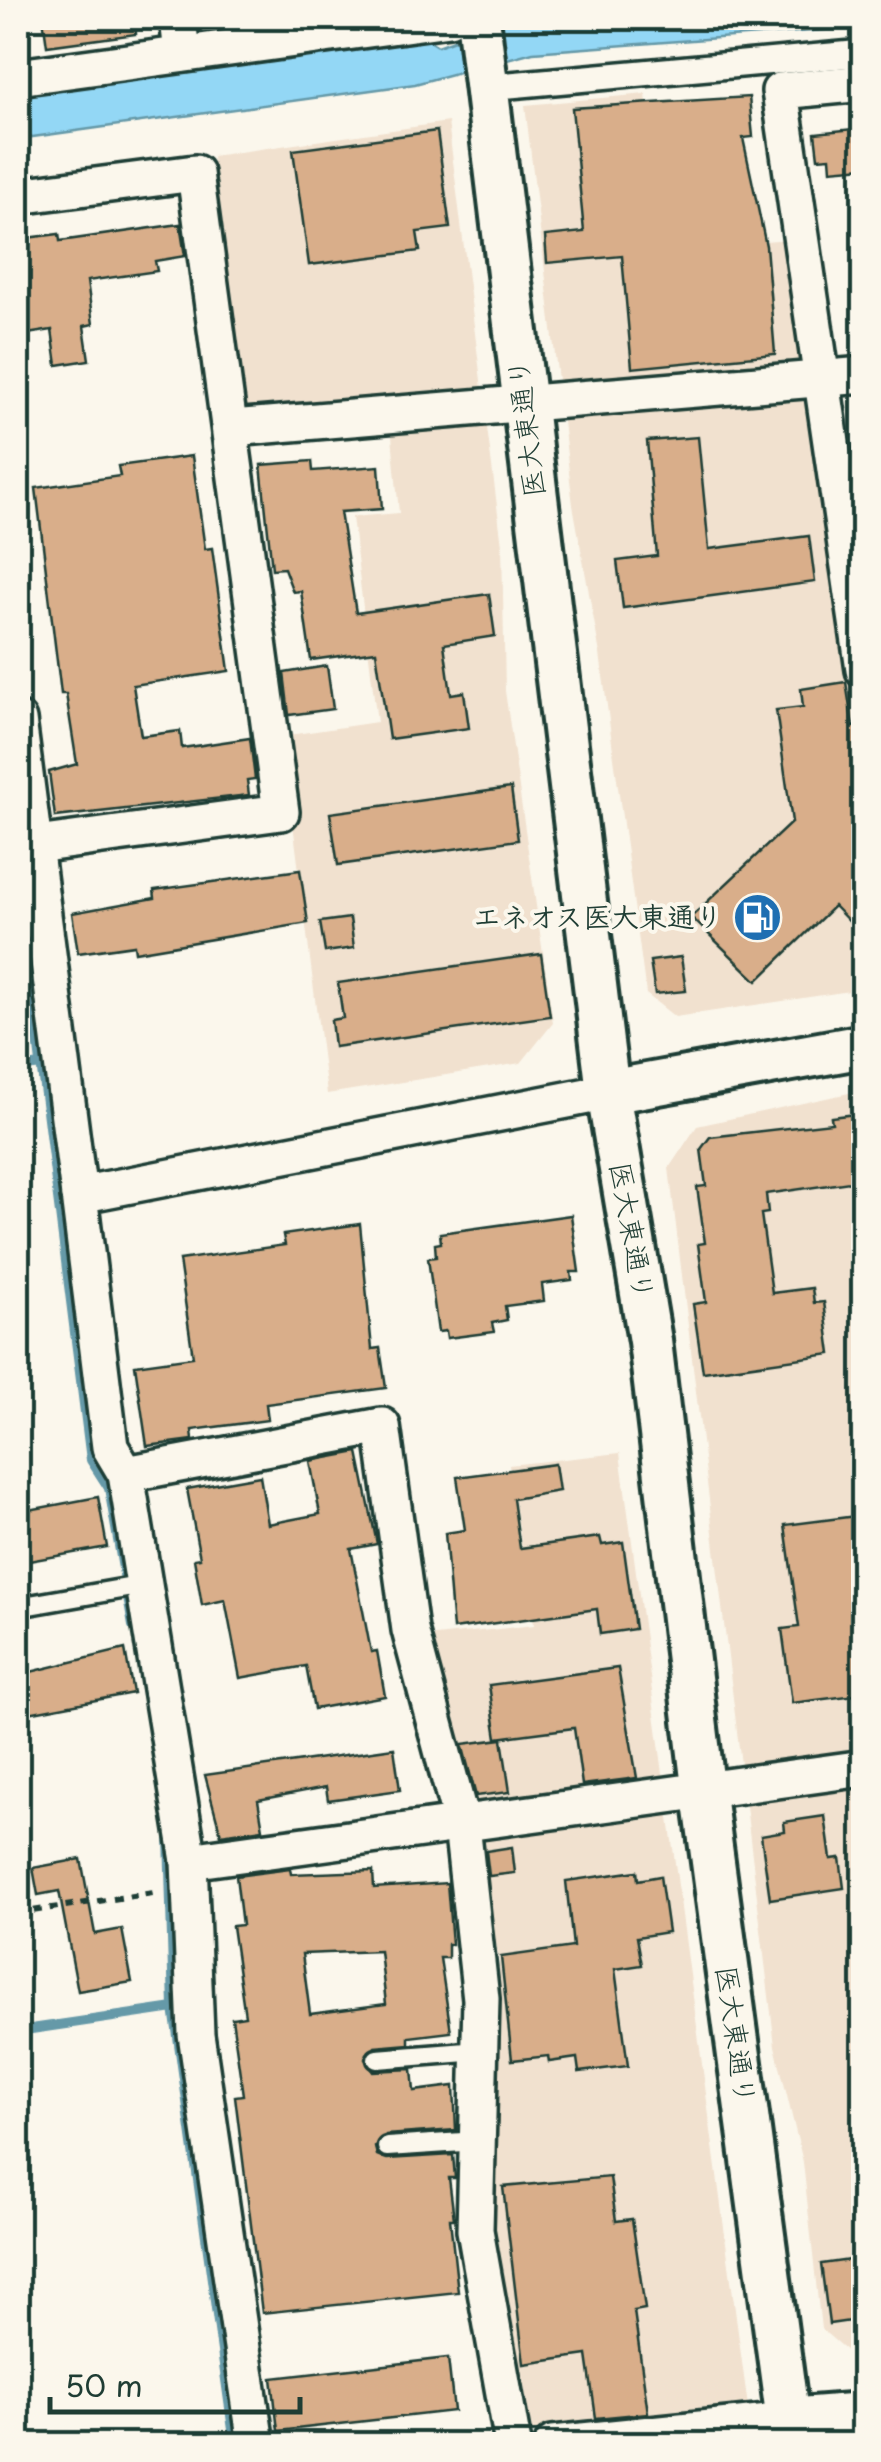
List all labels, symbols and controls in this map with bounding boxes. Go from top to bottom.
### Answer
street label: 医大東通り [495,356,554,500]
fuel station icon: エネオス医大東通り [732,891,784,943]
place label: エネオス医大東通り [473,894,723,937]
street label: 医大東通り [600,1158,667,1303]
street label: 医大東通り [706,1962,769,2107]
scale bar [50,2352,300,2414]
text: 50 m [65,2362,143,2407]

